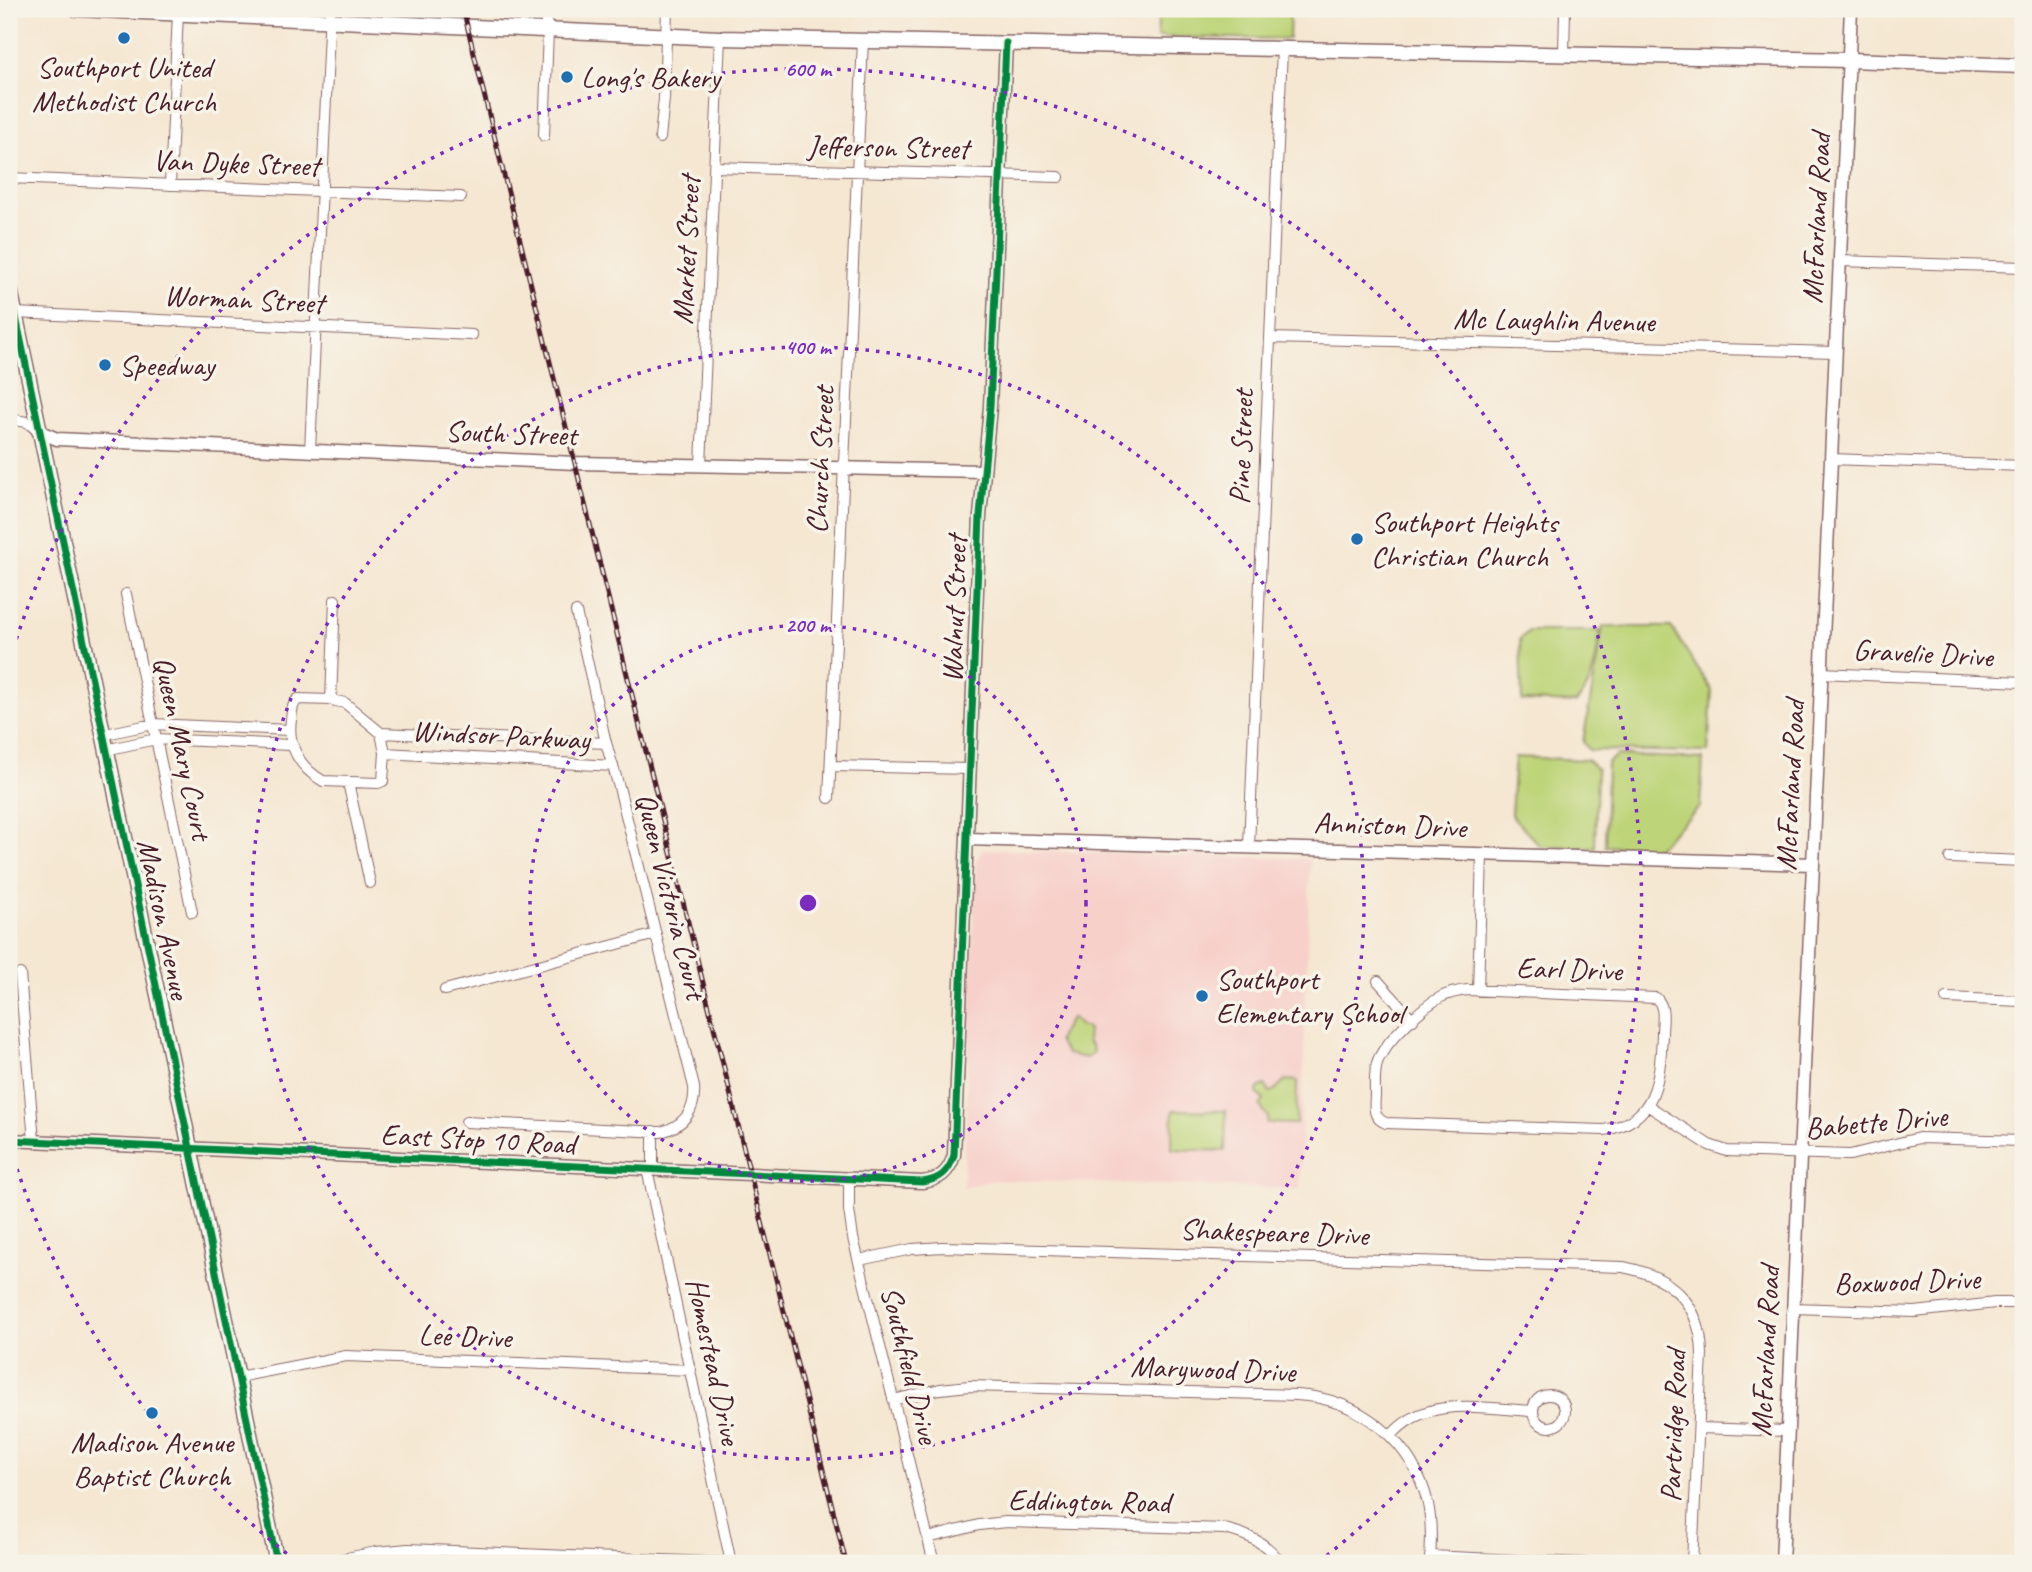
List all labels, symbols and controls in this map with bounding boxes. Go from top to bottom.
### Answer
marker: Southport United Methodist Church [116,30,132,46]
place label: Southport United Methodist Church [32,48,216,120]
text: 600 m [785,56,833,82]
place label: Long's Bakery [581,58,723,96]
marker: Long's Bakery [559,69,575,85]
street label: Jefferson Street [805,127,973,167]
street label: McFarland Road [1793,128,1840,304]
street label: Van Dyke Street [152,141,324,185]
street label: Market Street [663,171,709,325]
street label: Worman Street [163,276,329,322]
street label: Mc Laughlin Avenue [1453,299,1657,341]
text: 400 m [785,334,833,360]
place label: Speedway [119,346,217,384]
marker: Speedway [97,357,113,373]
street label: Church Street [797,382,843,534]
street label: Pine Street [1220,386,1262,505]
street label: South Street [445,412,580,454]
place label: Southport Heights Christian Church [1371,503,1560,575]
street label: Walnut Street [932,531,976,683]
marker: Southport Heights Christian Church [1349,531,1365,547]
text: 200 m [785,612,833,638]
street label: Gravelie Drive [1852,630,1996,676]
street label: Queen Mary Court [145,653,222,846]
street label: McFarland Road [1767,695,1814,871]
street label: Windsor Parkway [411,711,593,759]
street label: Queen Victoria Court [627,789,716,1006]
street label: Anniston Drive [1313,803,1469,847]
street label: Madison Avenue [129,836,200,1005]
centre of rings [796,891,820,915]
street label: Earl Drive [1516,948,1625,990]
place label: Southport Elementary School [1216,960,1408,1032]
marker: Southport Elementary School [1194,988,1210,1004]
street label: Babette Drive [1803,1097,1951,1147]
street label: East Stop 10 Road [380,1115,580,1163]
street label: Shakespeare Drive [1179,1210,1371,1254]
street label: Boxwood Drive [1833,1259,1983,1303]
street label: McFarland Road [1742,1261,1789,1437]
street label: Homestead Drive [678,1274,751,1450]
street label: Southfield Drive [872,1282,948,1450]
street label: Lee Drive [418,1315,514,1357]
street label: Partridge Road [1651,1345,1695,1503]
street label: Marywood Drive [1130,1347,1298,1391]
marker: Madison Avenue Baptist Church [144,1405,160,1421]
place label: Madison Avenue Baptist Church [71,1423,236,1495]
street label: Eddington Road [1008,1481,1174,1521]

